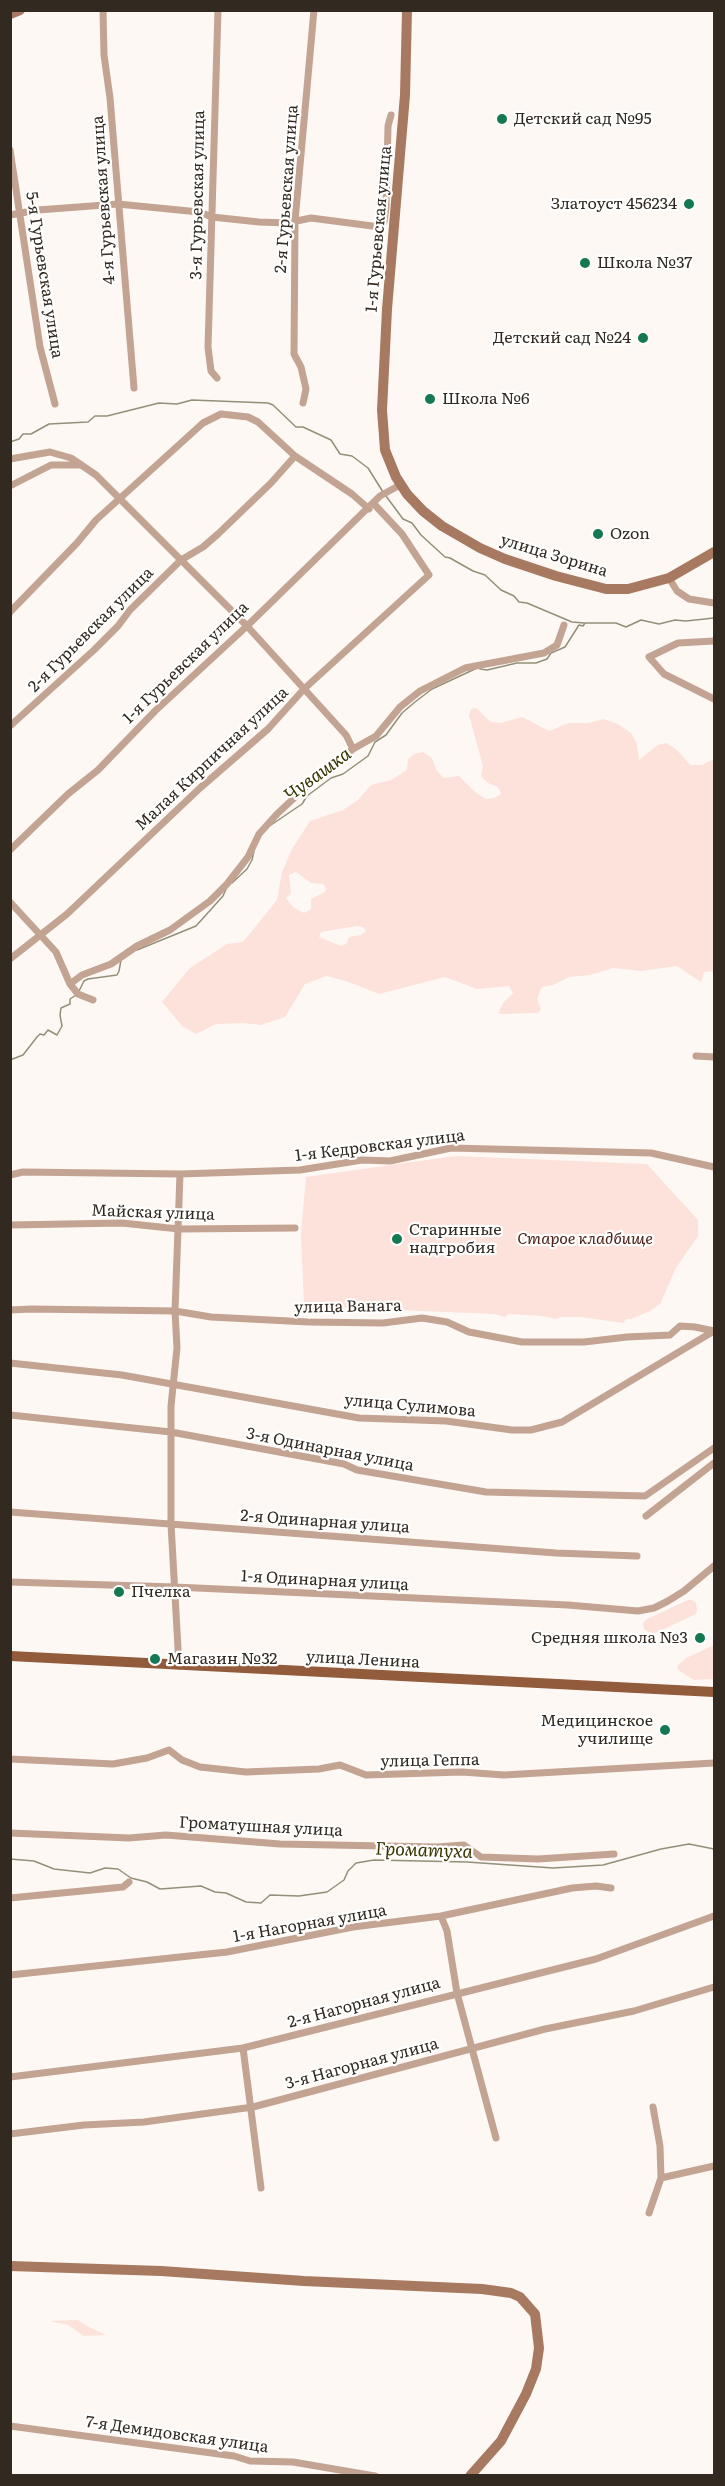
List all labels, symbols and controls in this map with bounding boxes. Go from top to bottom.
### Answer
street label: 2-я Гурьевская улица [272,104,302,274]
place label: Детский сад №95 [514,109,652,129]
street label: 3-я Гурьевская улица [187,110,209,280]
marker: Детский сад №95 [495,112,509,126]
street label: 4-я Гурьевская улица [89,115,119,285]
street label: 1-я Гурьевская улица [362,145,396,313]
street label: 5-я Гурьевская улица [21,190,67,360]
place label: Златоуст 456234 [551,194,677,214]
marker: Златоуст 456234 [682,197,696,211]
place label: Школа №37 [597,253,692,273]
marker: Школа №37 [578,256,592,270]
place label: Детский сад №24 [493,328,631,348]
marker: Детский сад №24 [636,331,650,345]
place label: Школа №6 [442,389,530,409]
marker: Школа №6 [423,392,437,406]
place label: Ozon [610,524,650,544]
marker: Ozon [591,527,605,541]
street label: улица Зорина [498,531,610,581]
street label: 2-я Гурьевская улица [25,564,157,696]
street label: 1-я Гурьевская улица [119,598,253,728]
street label: Малая Кирпичная улица [132,683,292,835]
water label: Чувашка [280,744,356,806]
street label: 1-я Кедровская улица [294,1126,466,1166]
street label: Майская улица [91,1201,215,1225]
place label: Старинные надгробия [409,1220,502,1258]
park label: Старое кладбище [517,1229,653,1249]
marker: Старинные надгробия [390,1232,404,1246]
street label: улица Ванага [294,1296,402,1318]
street label: улица Сулимова [344,1391,476,1421]
street label: 3-я Одинарная улица [245,1424,415,1476]
street label: 2-я Одинарная улица [240,1507,410,1537]
street label: 1-я Одинарная улица [241,1567,409,1595]
place label: Пчелка [131,1582,191,1602]
marker: Пчелка [112,1585,126,1599]
place label: Средняя школа №3 [531,1628,688,1648]
marker: Средняя школа №3 [693,1631,707,1645]
street label: улица Ленина [306,1647,420,1673]
place label: Магазин №32 [167,1649,277,1669]
marker: Магазин №32 [148,1652,162,1666]
place label: Медицинское училище [540,1711,653,1749]
marker: Медицинское училище [658,1723,672,1737]
street label: улица Геппа [380,1751,480,1771]
street label: Громатушная улица [179,1813,343,1841]
water label: Громатуха [375,1839,473,1863]
street label: 1-я Нагорная улица [232,1901,388,1947]
street label: 2-я Нагорная улица [286,1973,442,2033]
street label: 3-я Нагорная улица [283,2034,441,2094]
street label: 7-я Демидовская улица [84,2413,270,2457]

